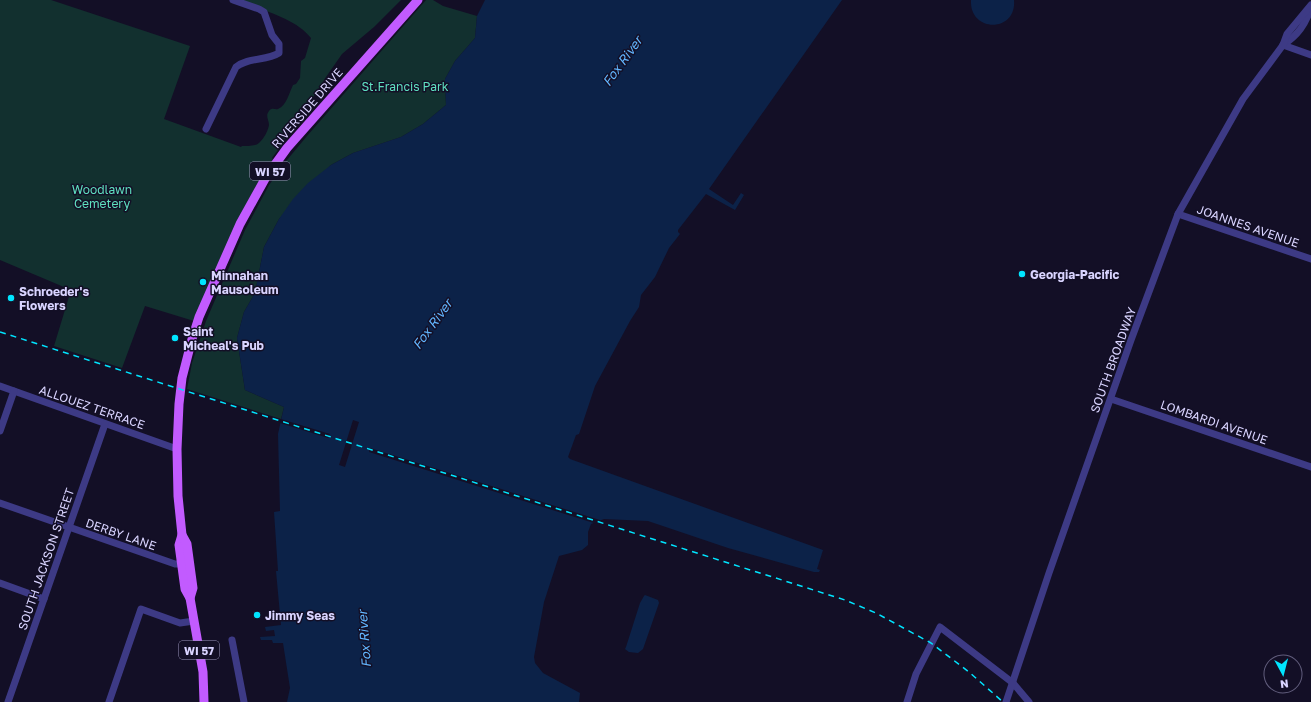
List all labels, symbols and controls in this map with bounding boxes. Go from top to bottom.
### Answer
water label: Fox River [599,31,647,89]
street label: RIVERSIDE DRIVE [268,65,346,151]
park label: St.Francis Park [361,79,449,94]
road number: WI 57 [250,162,290,180]
park label: Woodlawn Cemetery [72,182,132,211]
street label: JOANNES AVENUE [1195,201,1301,251]
place label: Georgia-Pacific [1030,267,1119,282]
place label: Minnahan Mausoleum [211,268,278,297]
marker: Georgia-Pacific [1017,269,1027,279]
marker: Minnahan Mausoleum [198,277,208,287]
place label: Schroeder's Flowers [19,284,89,313]
marker: Schroeder's Flowers [6,293,16,303]
water label: Fox River [409,294,457,352]
street label: SOUTH BROADWAY [1087,305,1139,415]
place label: Saint Micheal's Pub [183,324,265,353]
marker: Saint Micheal's Pub [170,333,180,343]
street label: ALLOUEZ TERRACE [37,382,147,432]
street label: LOMBARDI AVENUE [1158,397,1270,447]
street label: SOUTH JACKSON STREET [15,485,78,632]
street label: DERBY LANE [84,515,158,553]
place label: Jimmy Seas [265,608,335,623]
water label: Fox River [354,608,374,668]
marker: Jimmy Seas [252,610,262,620]
road number: WI 57 [179,641,219,659]
north arrow [1263,654,1303,694]
text: N [1279,677,1289,691]

